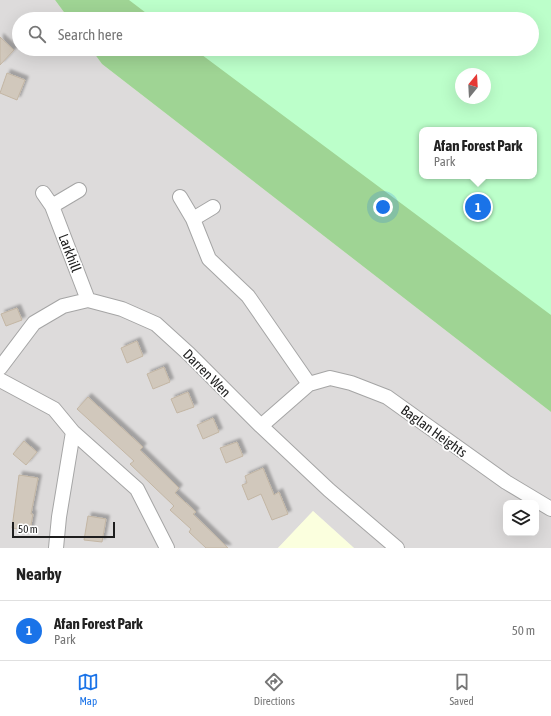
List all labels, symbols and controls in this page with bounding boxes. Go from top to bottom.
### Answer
search box [12,12,539,56]
icon: search [26,23,48,45]
text: Search here [58,26,123,43]
north arrow [455,68,491,104]
popup [419,127,537,179]
text: Afan Forest Park [434,137,522,154]
text: Park [434,154,455,169]
pin: 1 [465,192,491,222]
your location [373,197,393,217]
street label: Larkhill [55,232,85,275]
street label: Darren Wen [180,346,234,400]
street label: Baglan Heights [398,402,470,460]
map controls [503,500,539,536]
button: layers [503,500,539,536]
scale bar [12,520,115,539]
text: 50 m [18,523,38,535]
text: Nearby [16,564,62,584]
text: Afan Forest Park [54,615,143,632]
text: 1 [26,623,32,638]
text: 50 m [512,623,535,638]
text: Park [54,632,76,647]
tab: Map [77,671,99,707]
tab: Directions [254,671,295,707]
tab: Saved [449,671,474,707]

